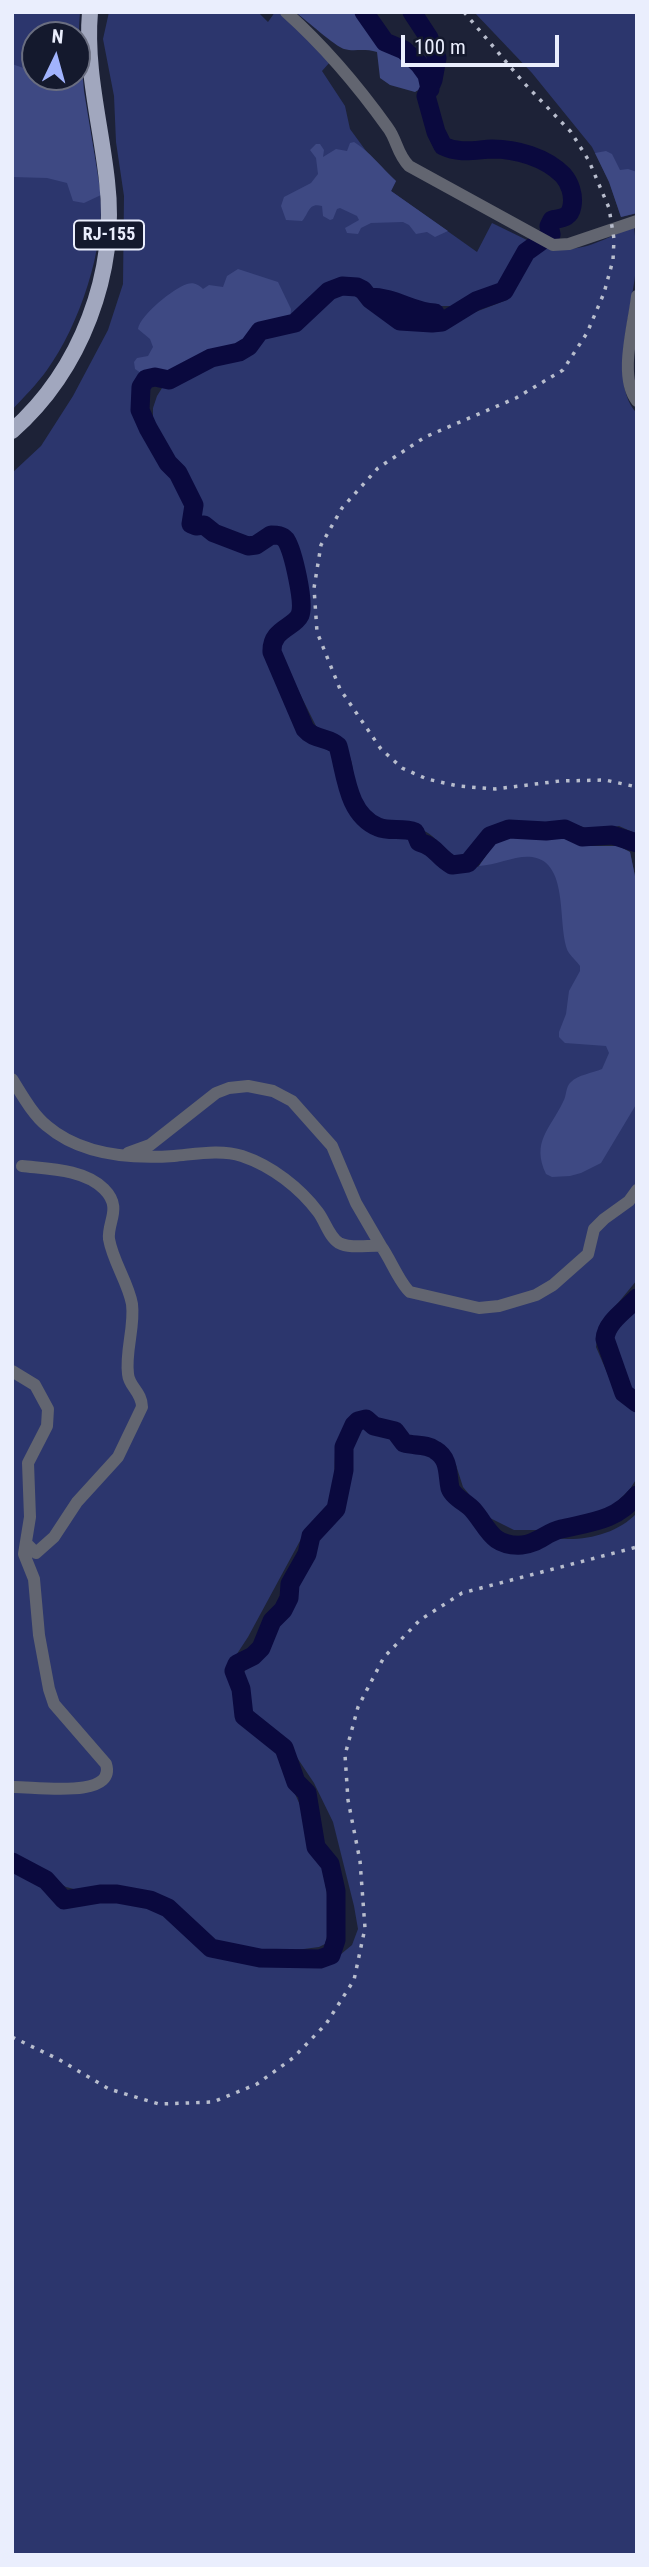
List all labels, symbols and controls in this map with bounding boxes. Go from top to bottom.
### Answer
north arrow [21,21,91,91]
scale bar [404,21,562,65]
text: N [51,25,64,49]
text: 100 m [414,35,466,59]
road number: RJ-155 [74,220,144,249]

